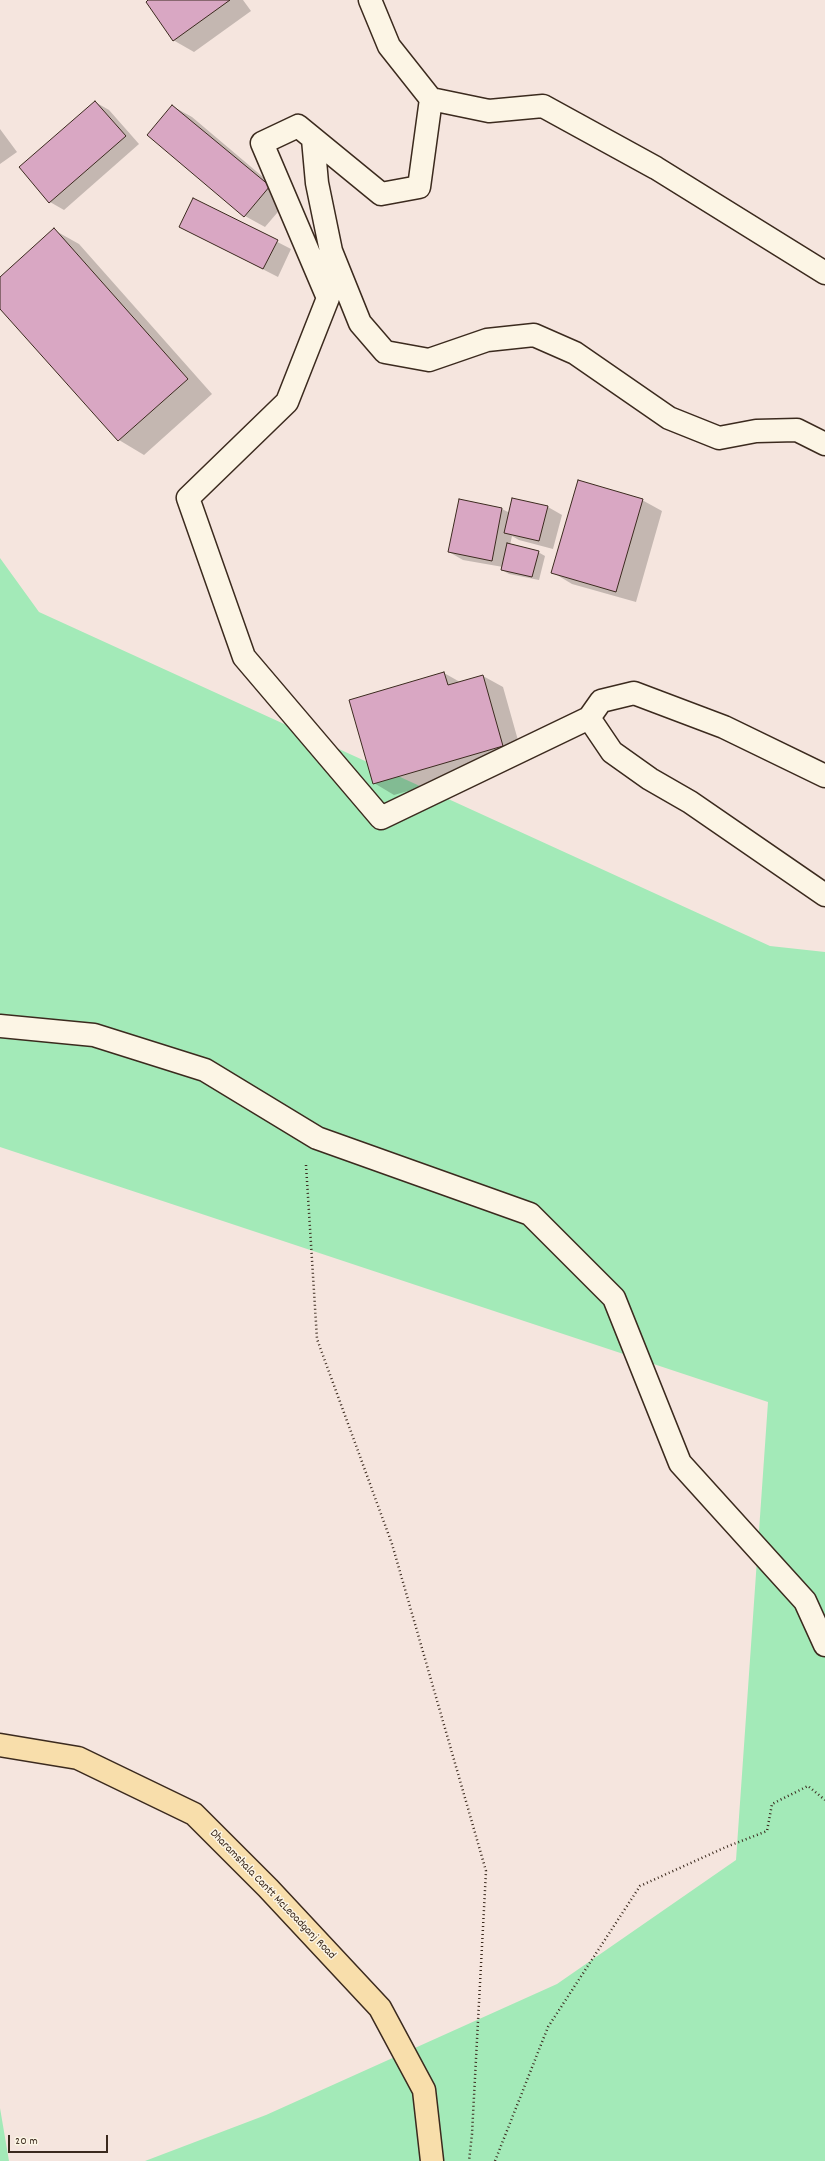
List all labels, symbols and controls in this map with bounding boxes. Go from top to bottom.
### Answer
street label: Dharamshala Cantt McLeoadganj Road [206,1827,338,1963]
scale bar [10,2127,110,2153]
text: 20 m [15,2133,38,2150]

